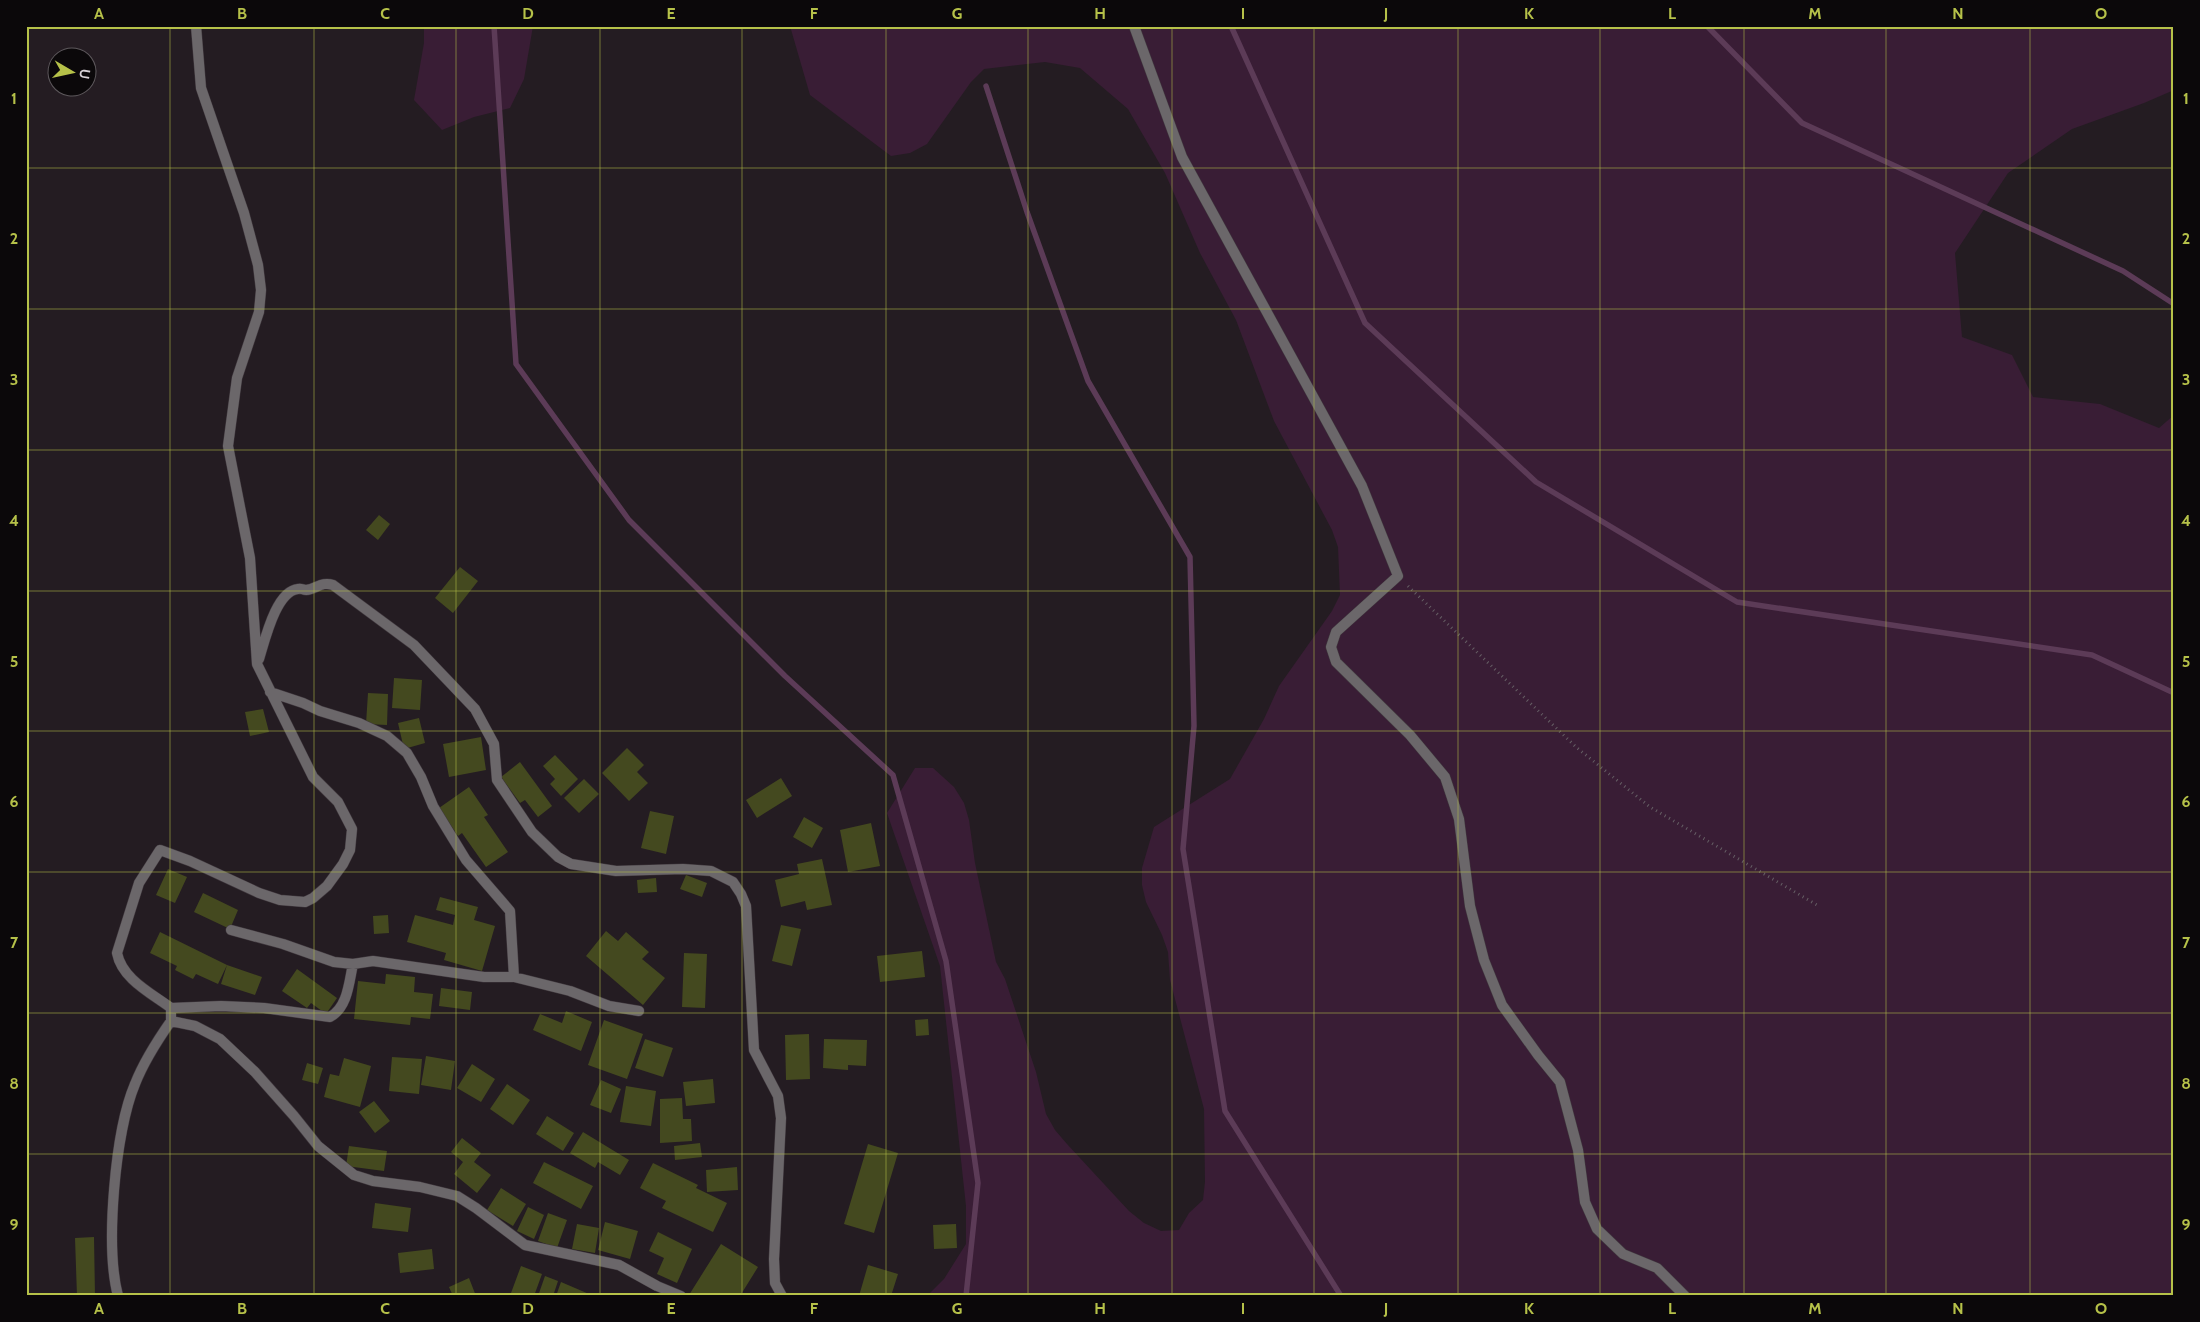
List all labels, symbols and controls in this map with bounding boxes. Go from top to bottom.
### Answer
text: A [94,4,104,23]
text: B [237,4,247,23]
text: C [380,4,390,23]
text: D [522,4,534,23]
text: E [666,4,676,23]
text: F [810,4,819,23]
text: G [952,4,962,23]
text: H [1094,4,1106,23]
text: I [1241,4,1245,23]
text: J [1383,4,1388,23]
text: K [1524,4,1534,23]
text: L [1668,4,1676,23]
text: M [1808,4,1822,23]
text: N [1952,4,1964,23]
text: O [2095,4,2107,23]
north arrow [48,48,98,98]
text: U [75,68,95,80]
text: 1 [11,89,17,108]
text: 1 [2183,89,2189,108]
text: 2 [10,229,18,248]
text: 2 [2182,229,2190,248]
text: 3 [10,370,18,389]
text: 3 [2182,370,2190,389]
text: 4 [9,511,19,530]
text: 4 [2181,511,2191,530]
text: 5 [10,652,18,671]
text: 5 [2182,652,2190,671]
text: 6 [10,792,19,811]
text: 6 [2182,792,2191,811]
text: 7 [10,933,19,952]
text: 7 [2182,933,2191,952]
text: 8 [9,1074,19,1093]
text: 8 [2181,1074,2191,1093]
text: 9 [10,1215,19,1234]
text: 9 [2182,1215,2191,1234]
text: A [94,1299,104,1318]
text: B [237,1299,247,1318]
text: C [380,1299,390,1318]
text: D [522,1299,534,1318]
text: E [666,1299,676,1318]
text: F [810,1299,819,1318]
text: G [952,1299,962,1318]
text: H [1094,1299,1106,1318]
text: I [1241,1299,1245,1318]
text: J [1383,1299,1388,1318]
text: K [1524,1299,1534,1318]
text: L [1668,1299,1676,1318]
text: M [1808,1299,1822,1318]
text: N [1952,1299,1964,1318]
text: O [2095,1299,2107,1318]

